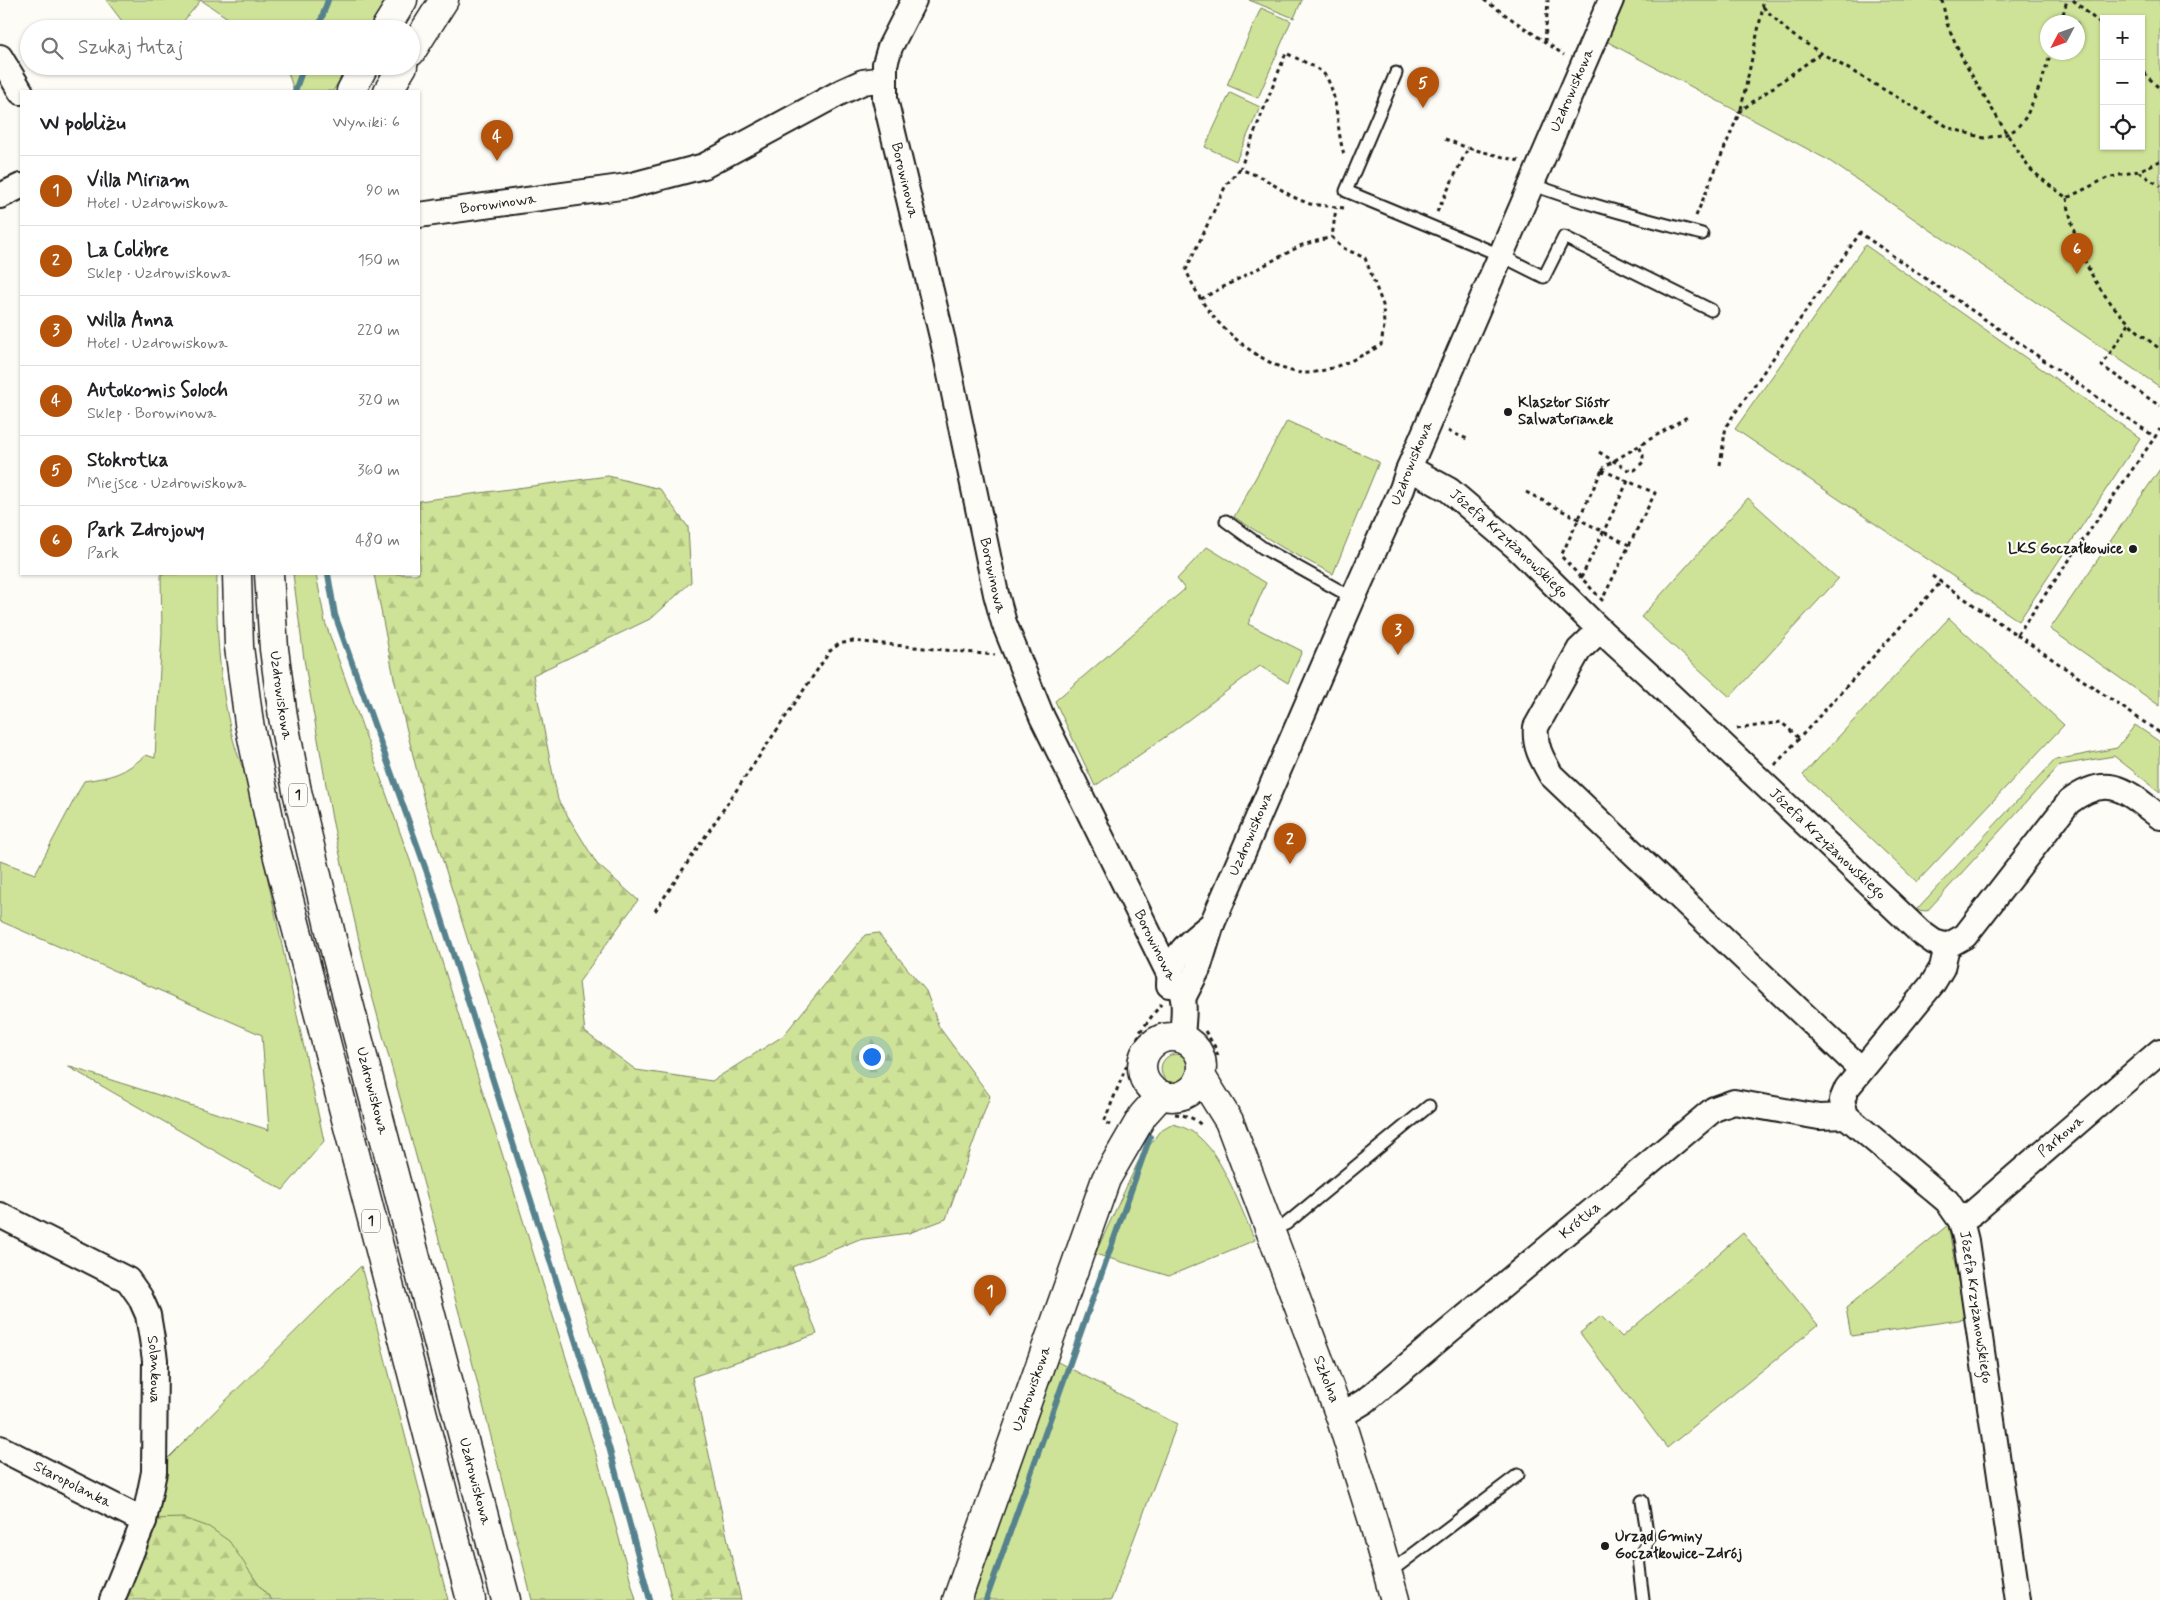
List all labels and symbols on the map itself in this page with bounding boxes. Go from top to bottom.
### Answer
north arrow [2040,15,2085,60]
street label: Uzdrowiskowa [1545,44,1599,135]
pin: 5 [1407,67,1439,108]
pin: 4 [481,120,513,161]
street label: Borowinowa [886,141,923,221]
street label: Borowinowa [459,189,539,219]
pin: 6 [2061,233,2093,274]
place label: Klasztor Sióstr Salwatorianek [1518,393,1614,430]
marker: Klasztor Sióstr Salwatorianek [1502,406,1514,418]
street label: Uzdrowiskowa [1386,417,1439,509]
street label: Józefa Krzyżanowskiego [1445,485,1572,603]
street label: Borowinowa [974,536,1011,616]
place label: LKS Goczałkowice [2008,539,2123,559]
marker: LKS Goczałkowice [2127,543,2139,555]
pin: 3 [1382,614,1414,655]
street label: Uzdrowiskowa [264,650,297,743]
road number: 1 [289,784,307,806]
street label: Józefa Krzyżanowskiego [1765,784,1890,904]
street label: Uzdrowiskowa [1224,788,1278,879]
pin: 2 [1274,823,1306,864]
street label: Borowinowa [1129,907,1181,986]
your location [859,1044,885,1070]
street label: Uzdrowiskowa [351,1045,393,1138]
street label: Parkowa [2034,1110,2089,1162]
street label: Krótka [1555,1197,1606,1244]
road number: 1 [362,1210,380,1232]
street label: Józefa Krzyżanowskiego [1954,1229,1996,1385]
pin: 1 [974,1275,1006,1316]
street label: Solankowa [142,1334,165,1404]
street label: Uzdrowiskowa [1007,1342,1056,1435]
street label: Szkolna [1308,1353,1344,1406]
street label: Uzdrowiskowa [454,1435,496,1528]
street label: Staropolanka [30,1456,116,1513]
place label: Urząd Gminy Goczałkowice-Zdrój [1615,1527,1742,1564]
marker: Urząd Gminy Goczałkowice-Zdrój [1599,1540,1611,1552]

